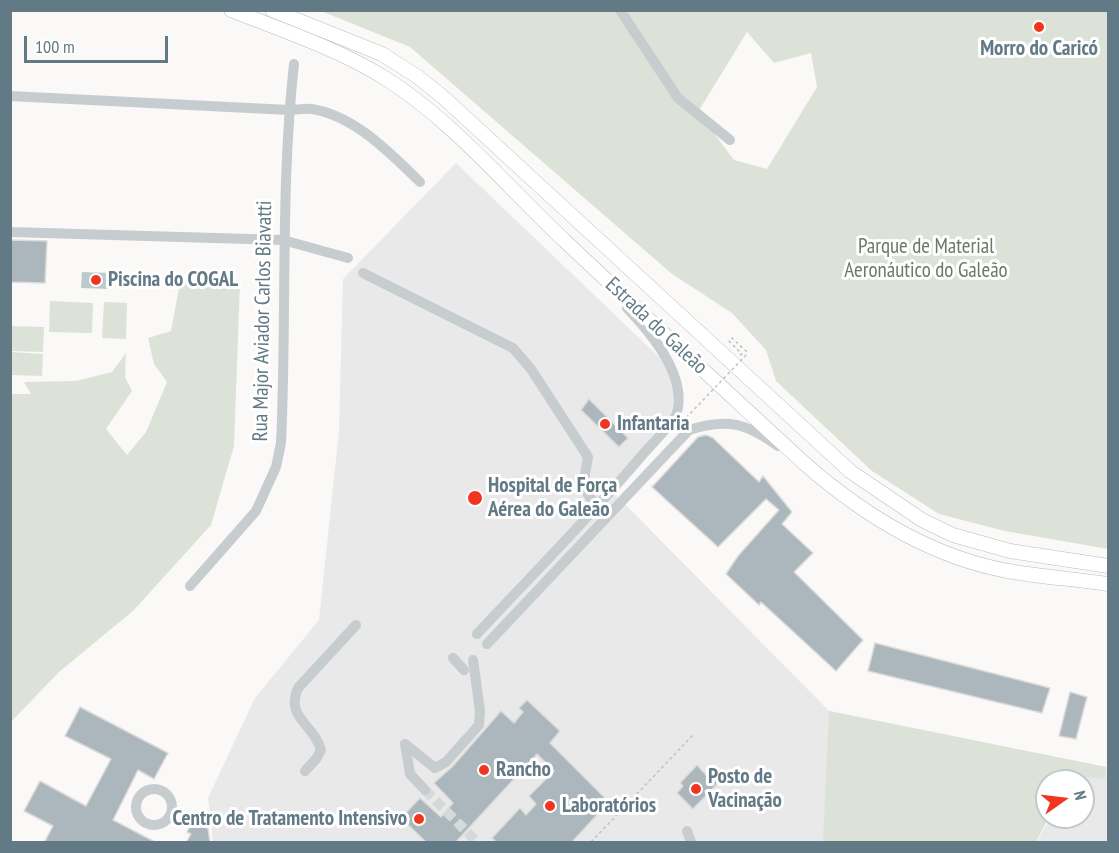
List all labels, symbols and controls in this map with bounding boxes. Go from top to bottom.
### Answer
marker: Morro do Caricó [1032,20,1046,34]
scale bar [27,24,171,62]
text: 100 m [35,35,75,58]
place label: Morro do Caricó [980,36,1098,62]
street label: Rua Major Aviador Carlos Biavatti [248,200,278,442]
park label: Parque de Material Aeronáutico do Galeão [844,234,1008,284]
place label: Piscina do COGAL [108,267,238,293]
street label: Estrada do Galeão [600,272,712,380]
marker: Piscina do COGAL [89,273,103,287]
place label: Infantaria [617,411,689,437]
marker: Infantaria [598,417,612,431]
place label: Hospital de Força Aérea do Galeão [488,473,617,523]
marker: Hospital de Força Aérea do Galeão [466,489,484,507]
place label: Rancho [496,757,551,783]
marker: Rancho [477,763,491,777]
place label: Posto de Vacinação [708,764,782,814]
north arrow [1035,769,1095,829]
marker: Posto de Vacinação [689,782,703,796]
text: N [1070,789,1091,802]
place label: Laboratórios [562,793,656,819]
marker: Laboratórios [543,799,557,813]
place label: Centro de Tratamento Intensivo [173,806,407,832]
marker: Centro de Tratamento Intensivo [412,812,426,826]

